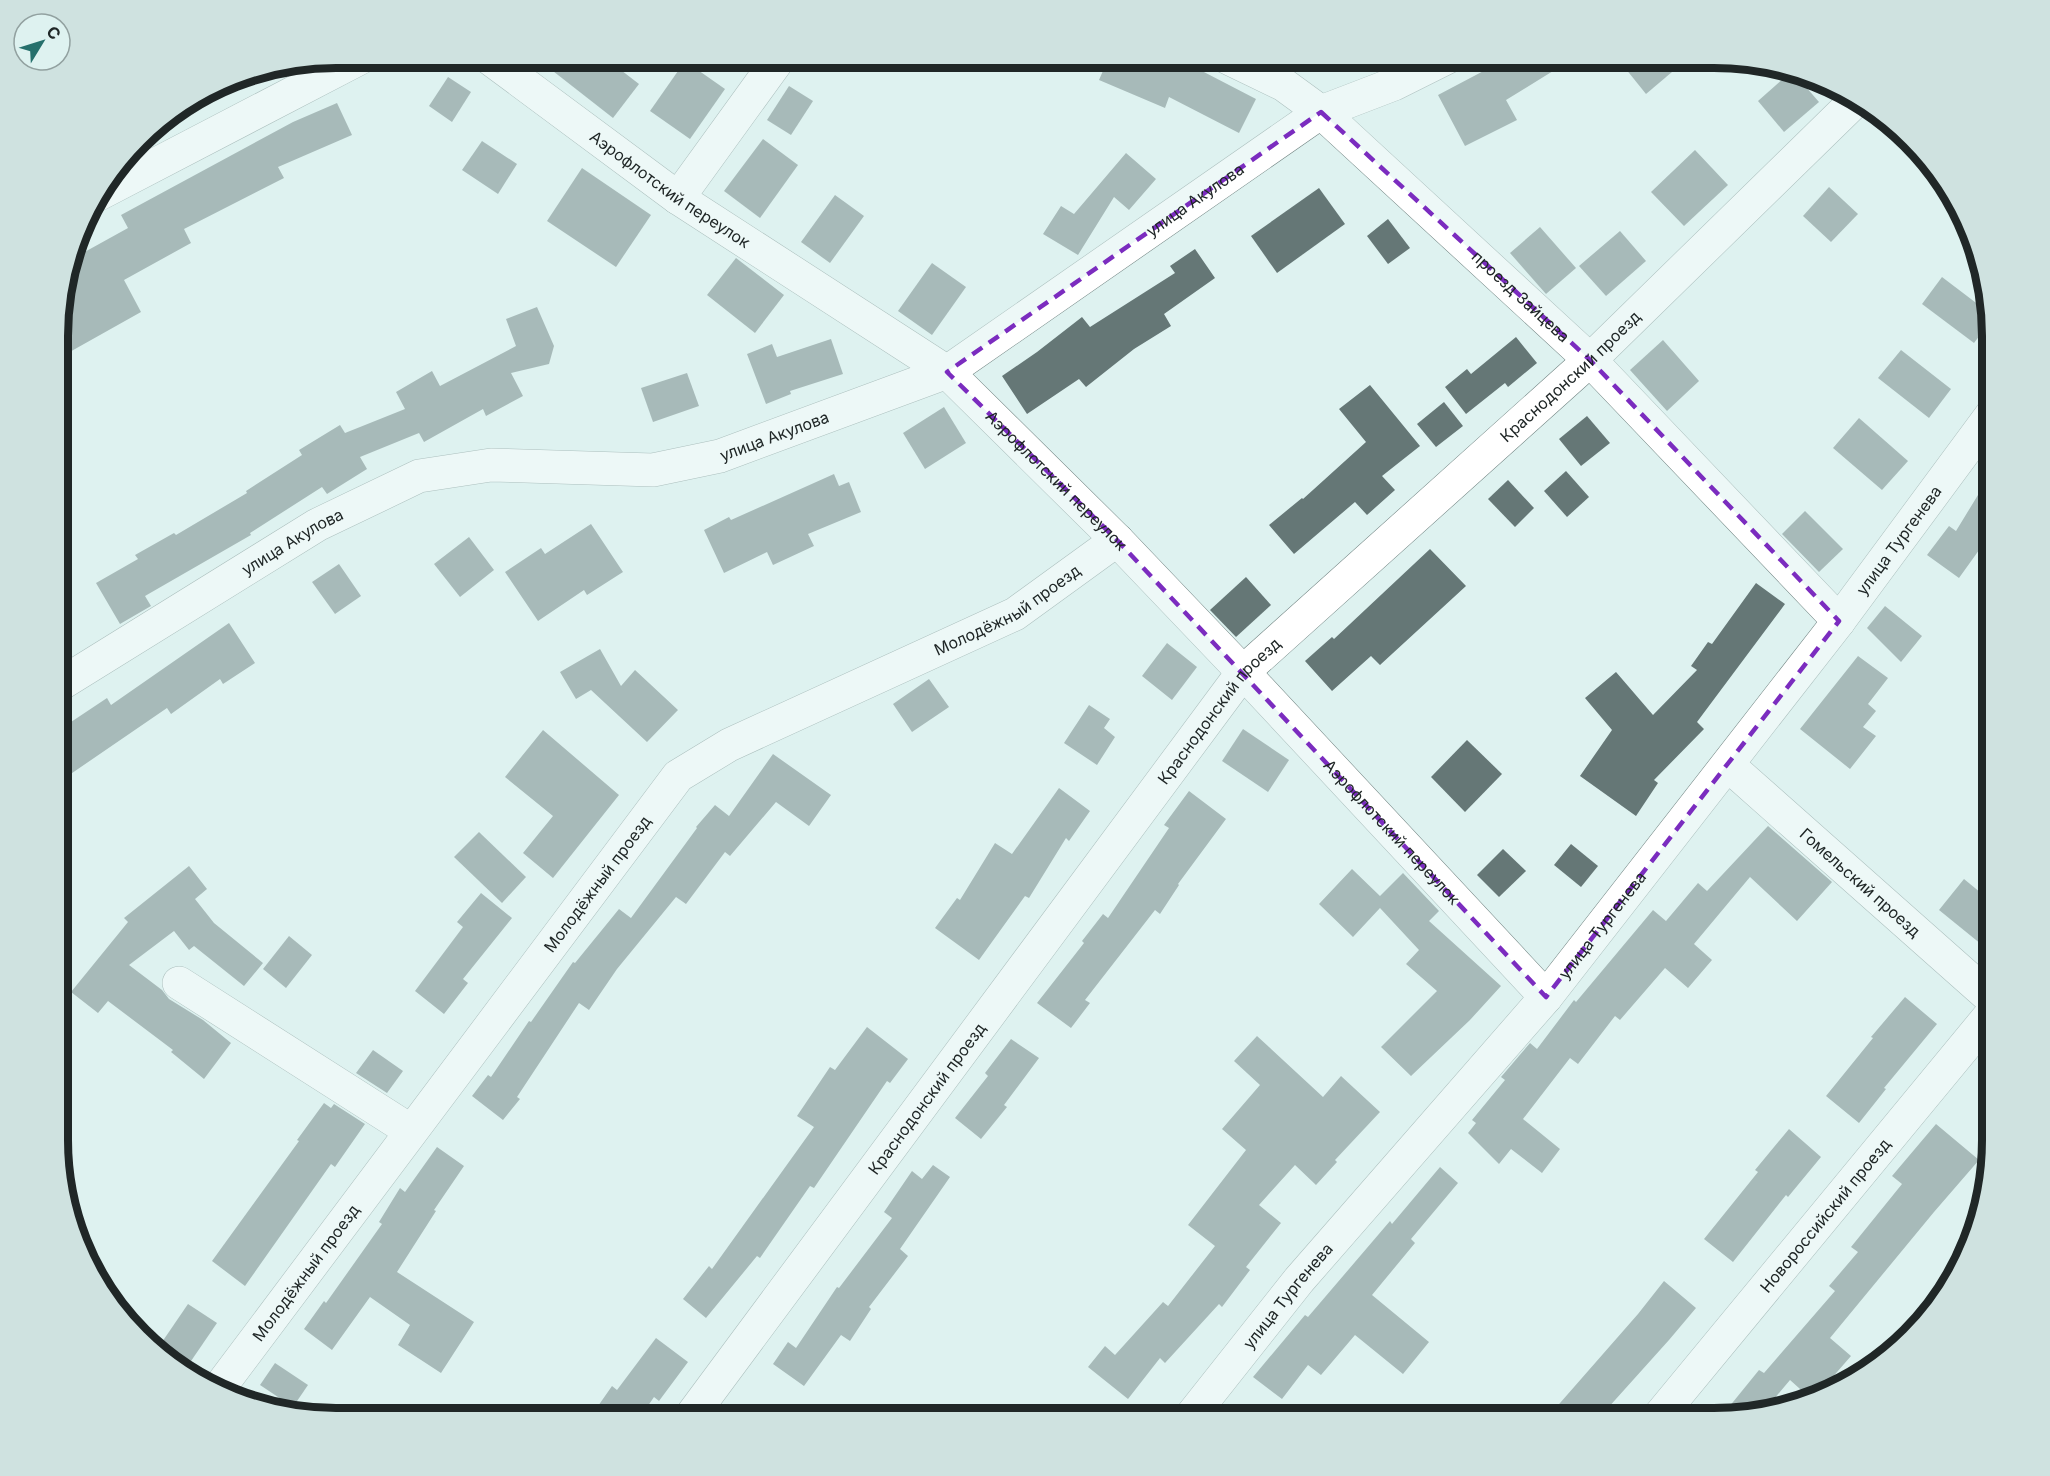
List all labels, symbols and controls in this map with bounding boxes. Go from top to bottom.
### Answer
north arrow [12,12,72,72]
text: С [42,22,65,44]
street label: Аэрофлотский переулок [586,126,754,252]
street label: улица Акулова [1142,159,1248,241]
street label: проезд Зайцева [1468,246,1574,346]
street label: Краснодонский проезд [1496,306,1645,446]
street label: Аэрофлотский переулок [982,406,1132,555]
street label: улица Акулова [717,407,832,465]
street label: улица Тургенева [1852,482,1946,599]
street label: улица Акулова [238,504,346,579]
street label: Молодёжный проезд [931,560,1084,660]
street label: Краснодонский проезд [1153,633,1285,788]
street label: Аэрофлотский переулок [1320,755,1465,909]
street label: Молодёжный проезд [539,811,655,956]
street label: Гомельский проезд [1796,824,1925,941]
street label: улица Тургенева [1554,867,1650,983]
street label: Краснодонский проезд [864,1019,990,1179]
street label: Новороссийский проезд [1756,1134,1894,1297]
street label: Молодёжный проезд [248,1200,364,1345]
street label: улица Тургенева [1239,1239,1337,1353]

